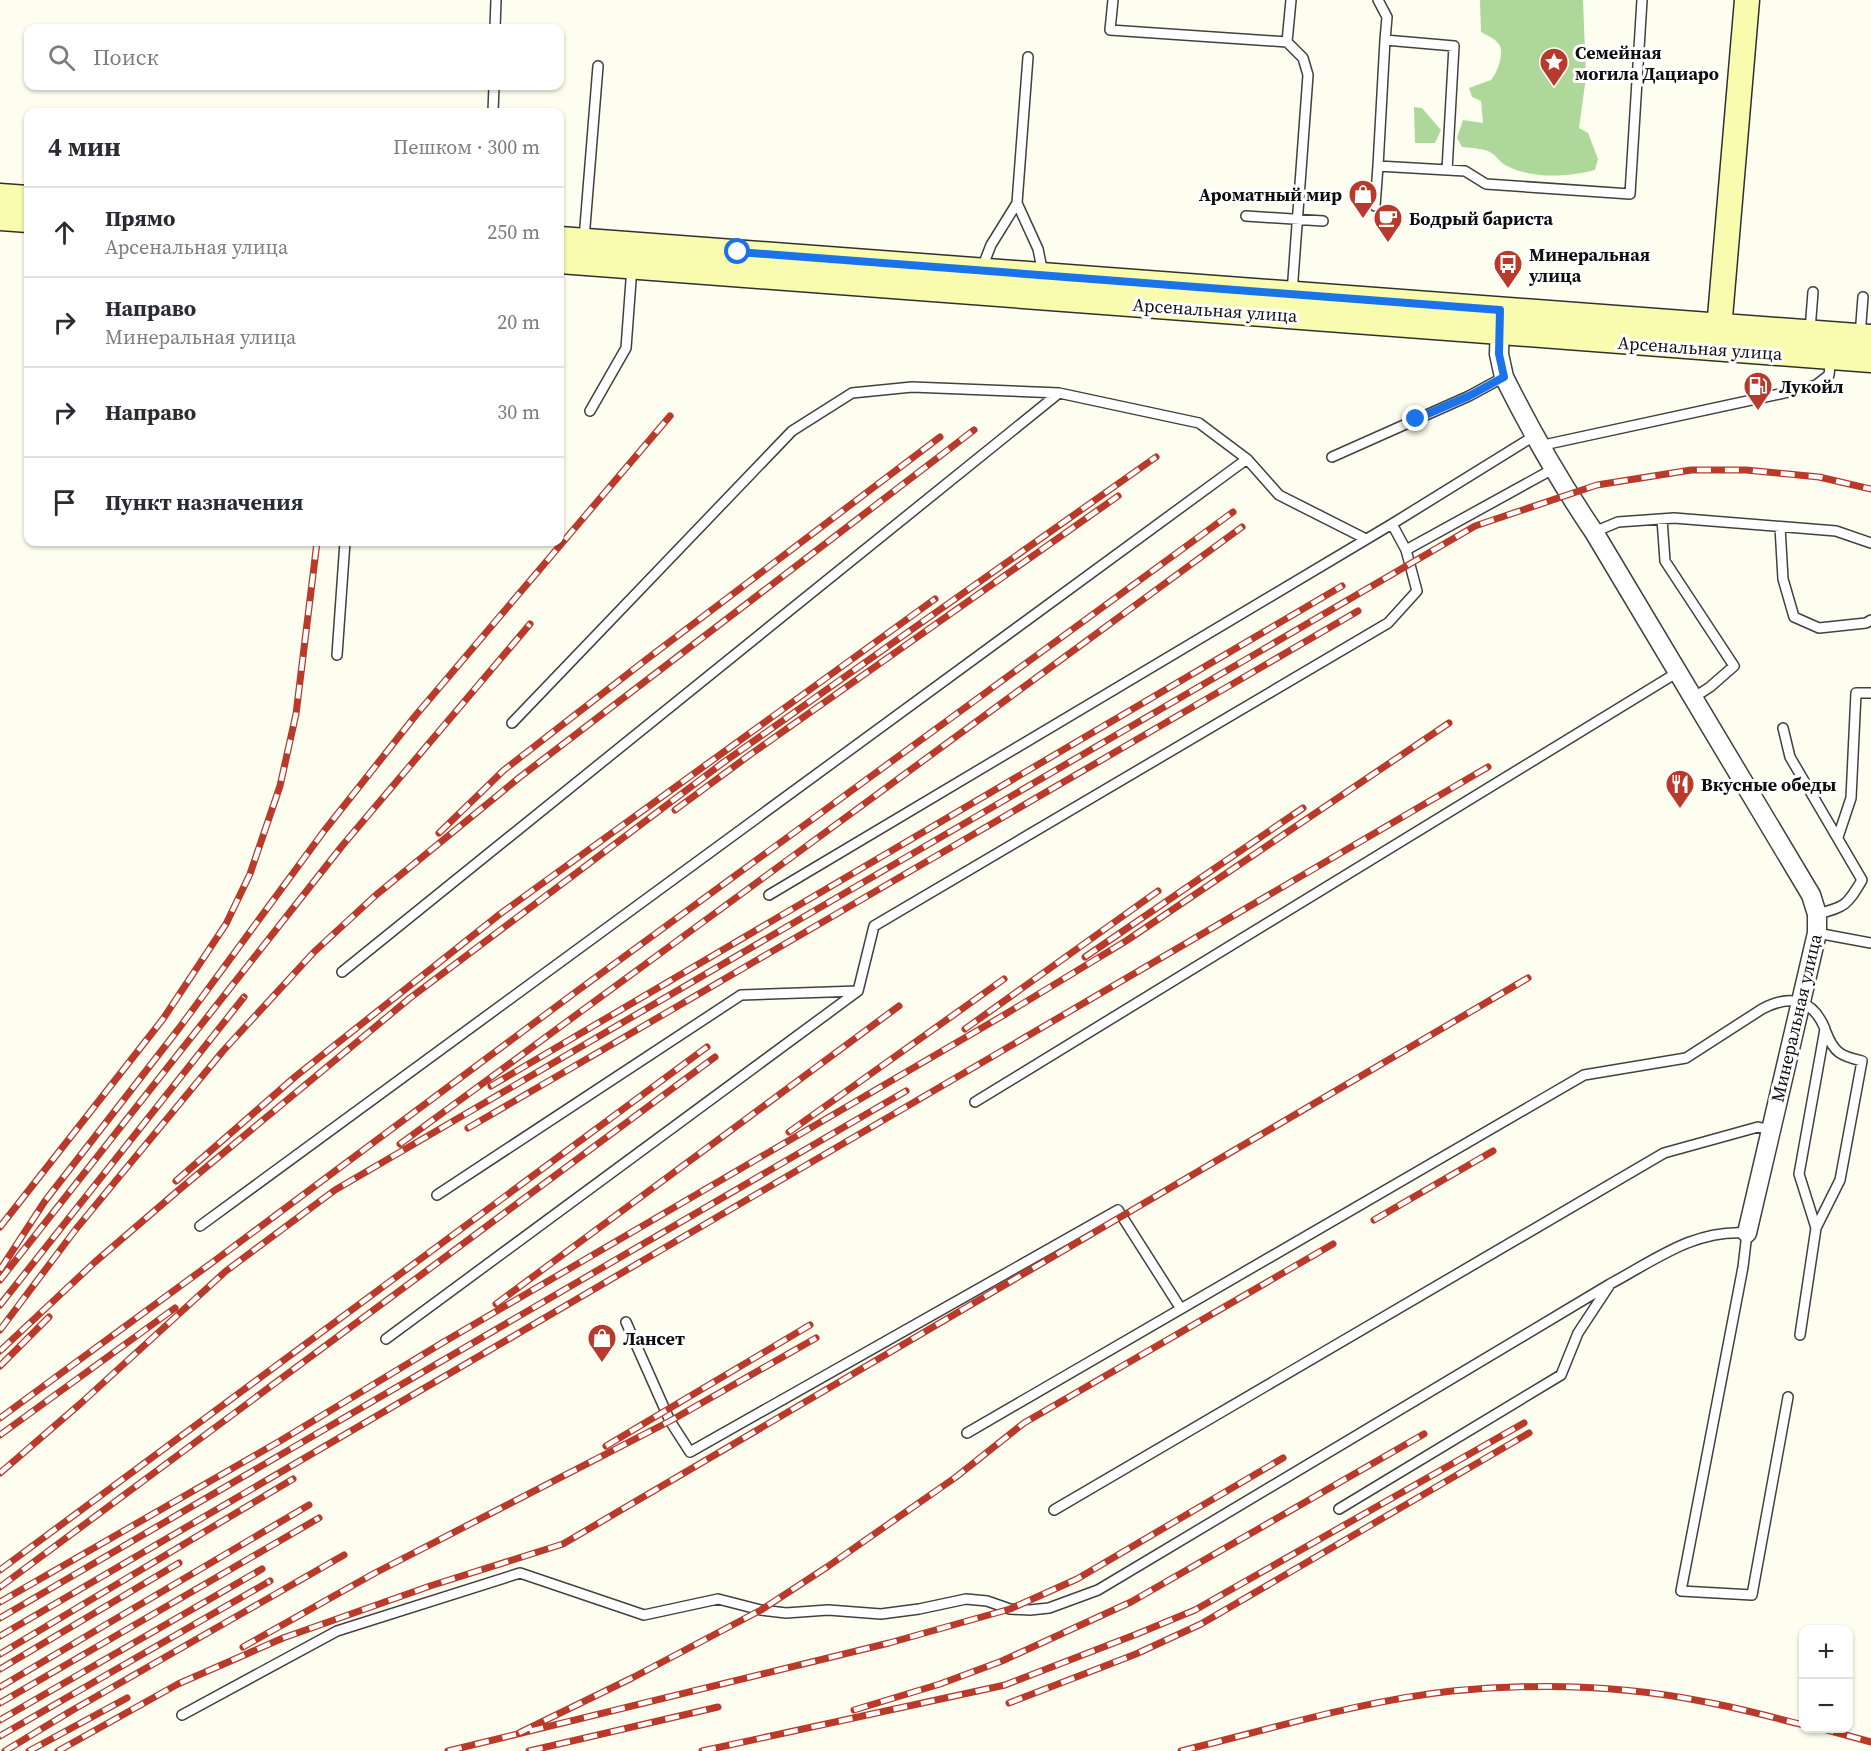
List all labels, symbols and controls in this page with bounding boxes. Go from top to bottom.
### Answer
search box [24,24,564,90]
place label: Семейная могила Дациаро [1575,40,1719,86]
icon: search [45,41,78,74]
text: Поиск [93,42,159,72]
place icon: Семейная могила Дациаро [1538,46,1570,88]
text: 4 мин [48,129,121,165]
text: Пешком · 300 m [393,133,540,161]
shop icon: Ароматный мир [1347,178,1379,220]
place label: Ароматный мир [1199,182,1342,207]
cafe icon: Бодрый бариста [1372,202,1404,244]
text: Прямо [105,203,175,233]
place label: Бодрый бариста [1409,206,1553,231]
icon: ahead [48,216,81,249]
text: 250 m [487,218,540,246]
text: Арсенальная улица [105,233,288,261]
route start [724,238,750,264]
place label: Минеральная улица [1528,242,1650,288]
bus stop icon: Минеральная улица [1492,248,1524,290]
street label: Арсенальная улица [1132,292,1299,328]
text: Направо [105,293,196,323]
icon: right [48,306,81,339]
text: 20 m [497,308,540,336]
text: Минеральная улица [105,323,296,351]
street label: Арсенальная улица [1617,330,1784,366]
fuel station icon: Лукойл [1742,370,1774,412]
place label: Лукойл [1779,374,1844,399]
icon: right [48,396,81,429]
text: Направо [105,397,196,427]
text: 30 m [497,398,540,426]
route end [1402,405,1428,431]
icon: arrive [48,486,81,519]
text: Пункт назначения [105,487,303,517]
restaurant icon: Вкусные обеды [1664,768,1696,810]
place label: Вкусные обеды [1701,772,1837,797]
street label: Минеральная улица [1764,930,1828,1105]
shop icon: Лансет [586,1322,618,1364]
place label: Лансет [623,1326,685,1351]
map controls [1799,1625,1853,1733]
button: + [1799,1625,1853,1679]
button: − [1799,1679,1853,1733]

